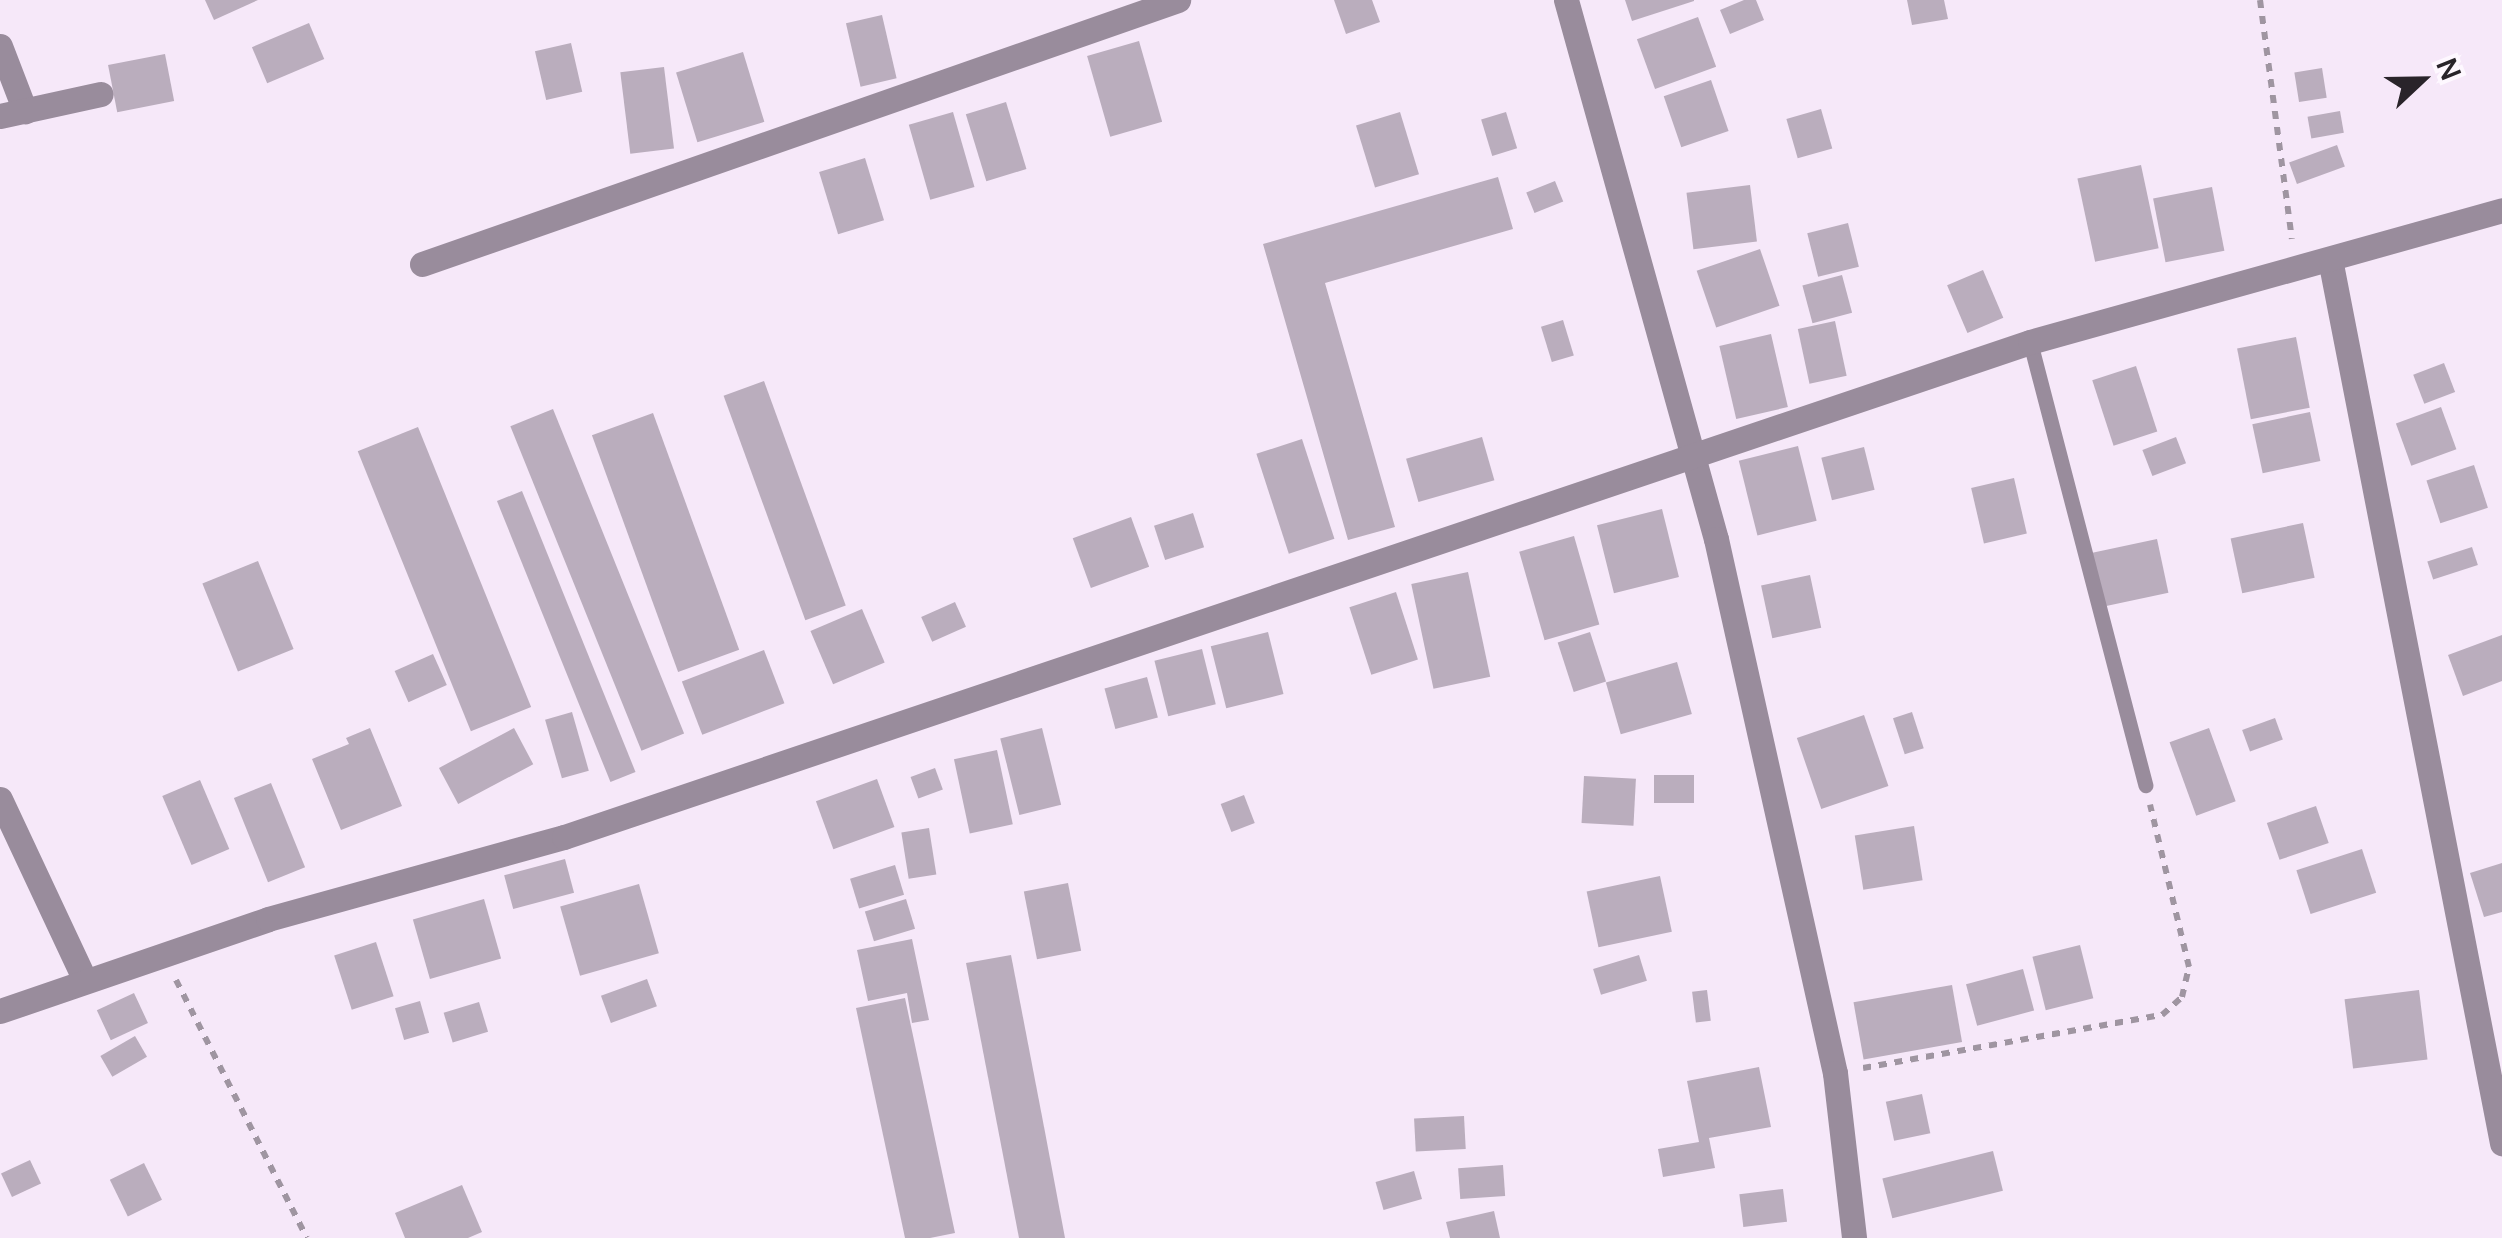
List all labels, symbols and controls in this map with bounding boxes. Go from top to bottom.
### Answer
north arrow [2372,30,2472,130]
text: N [2428,52,2471,85]

